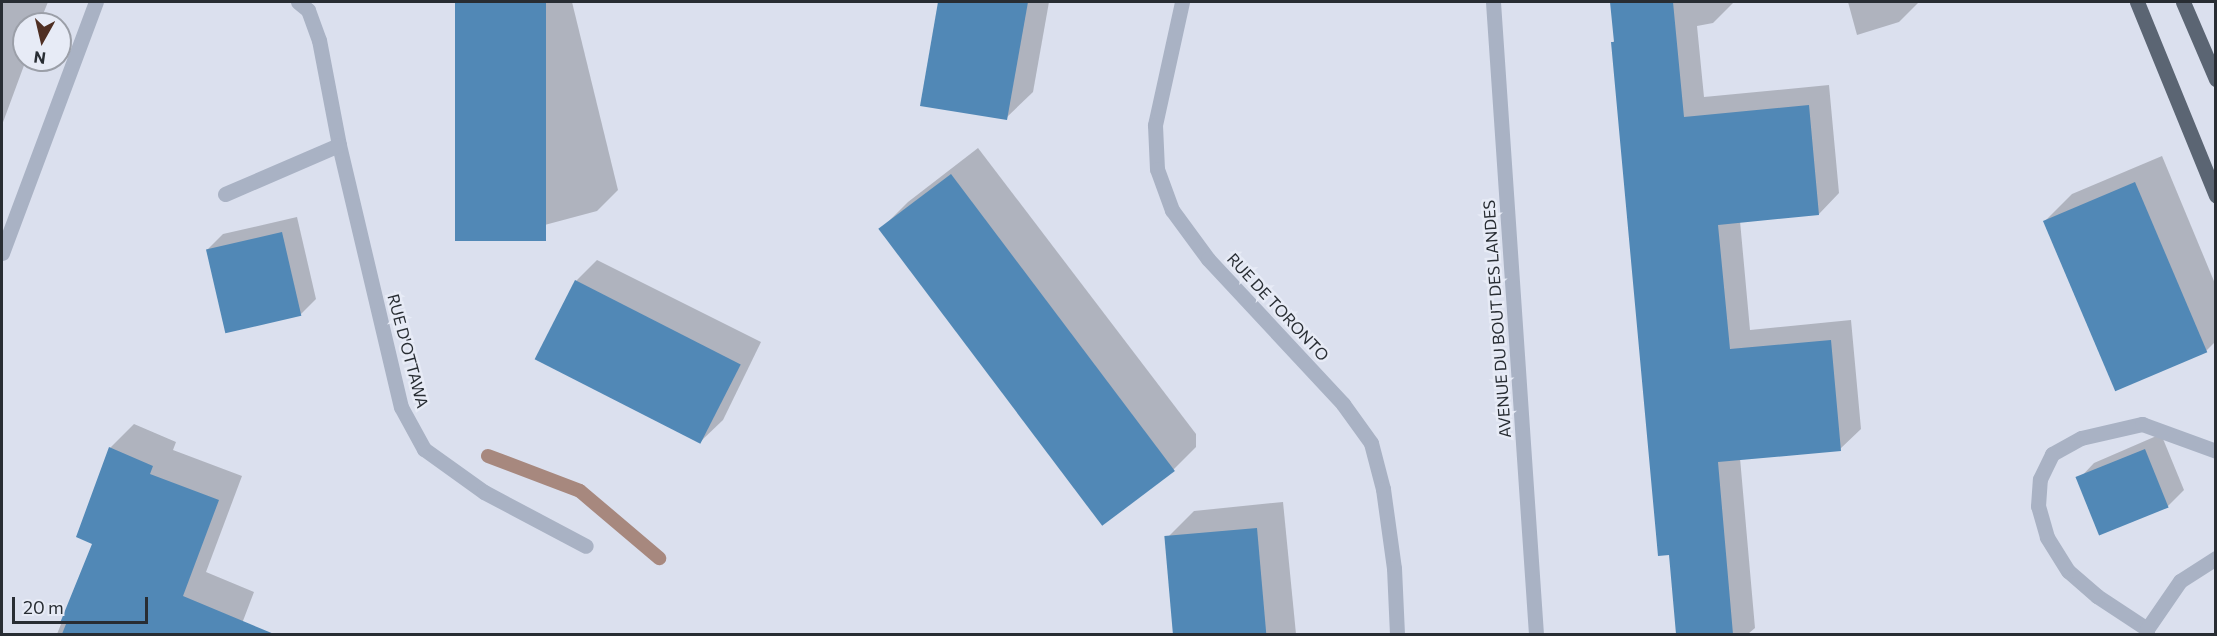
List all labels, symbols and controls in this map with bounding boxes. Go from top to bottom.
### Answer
north arrow [12,12,72,72]
text: N [32,48,47,69]
street label: AVENUE DU BOUT DES LANDES [1479,199,1515,439]
street label: RUE DE TORONTO [1223,249,1333,365]
street label: RUE D'OTTAWA [384,292,432,410]
scale bar [15,585,152,623]
text: 20 m [23,596,64,618]

